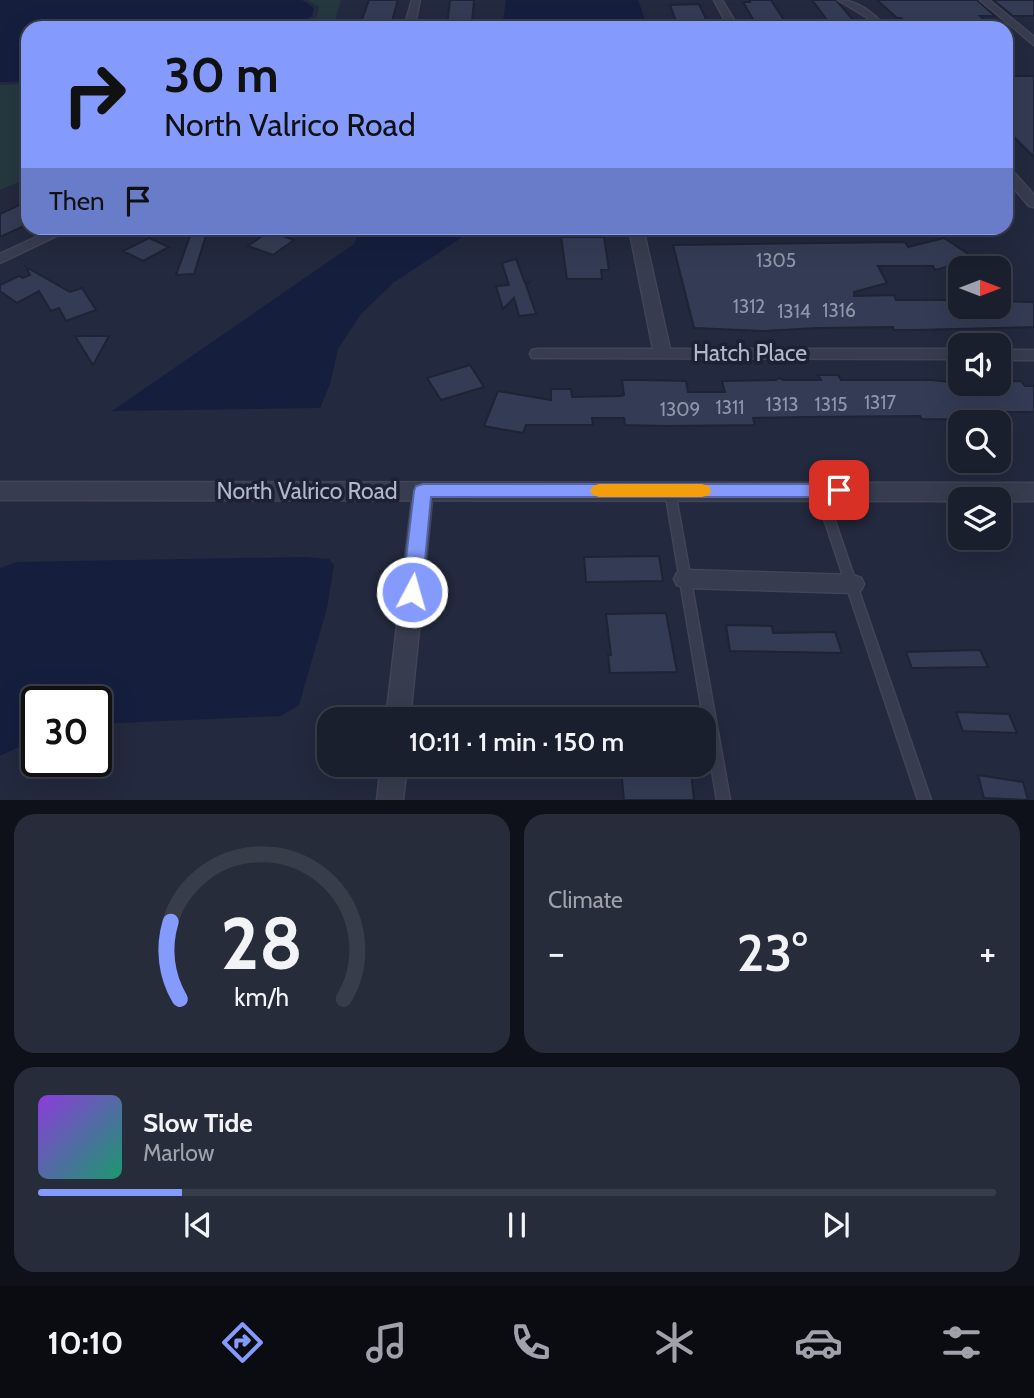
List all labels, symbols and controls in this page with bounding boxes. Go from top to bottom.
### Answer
text: 30 m [164,45,279,104]
icon: right [49,49,140,140]
text: North Valrico Road [164,105,416,144]
icon: arrive [119,182,157,220]
text: Then [49,185,105,217]
house number: 1305 [756,249,796,272]
north arrow [948,256,1012,318]
map controls [948,256,1011,550]
house number: 1312 [733,295,765,318]
house number: 1316 [822,299,856,322]
house number: 1314 [777,300,811,323]
button: sound [948,333,1011,396]
street label: Hatch Place [693,339,807,367]
house number: 1317 [864,391,897,414]
house number: 1313 [766,393,798,416]
house number: 1315 [815,393,847,416]
house number: 1311 [716,396,744,419]
house number: 1309 [660,398,700,421]
button: search [948,410,1011,473]
pin [809,460,869,520]
icon: arrive [820,471,858,509]
street label: North Valrico Road [217,477,397,505]
button: layers [948,487,1011,550]
position arrow [375,555,449,629]
speed limit sign: 30 [21,686,112,777]
text: 10:11 · 1 min · 150 m [409,726,624,758]
text: Climate [548,886,623,914]
text: 28 [221,900,303,988]
text: 23° [737,921,807,984]
text: − [548,929,565,976]
text: + [979,929,996,976]
text: km/h [235,982,289,1012]
text: Slow Tide [143,1107,253,1139]
text: Marlow [143,1139,214,1167]
icon: previous [179,1206,217,1244]
icon: pause [498,1206,536,1244]
icon: next [817,1206,855,1244]
icon: directions [218,1318,267,1367]
icon: music [362,1318,411,1367]
icon: phone [506,1318,555,1367]
icon: climate [650,1318,699,1367]
icon: car [794,1318,843,1367]
icon: filters [937,1318,986,1367]
text: 10:10 [47,1323,123,1362]

